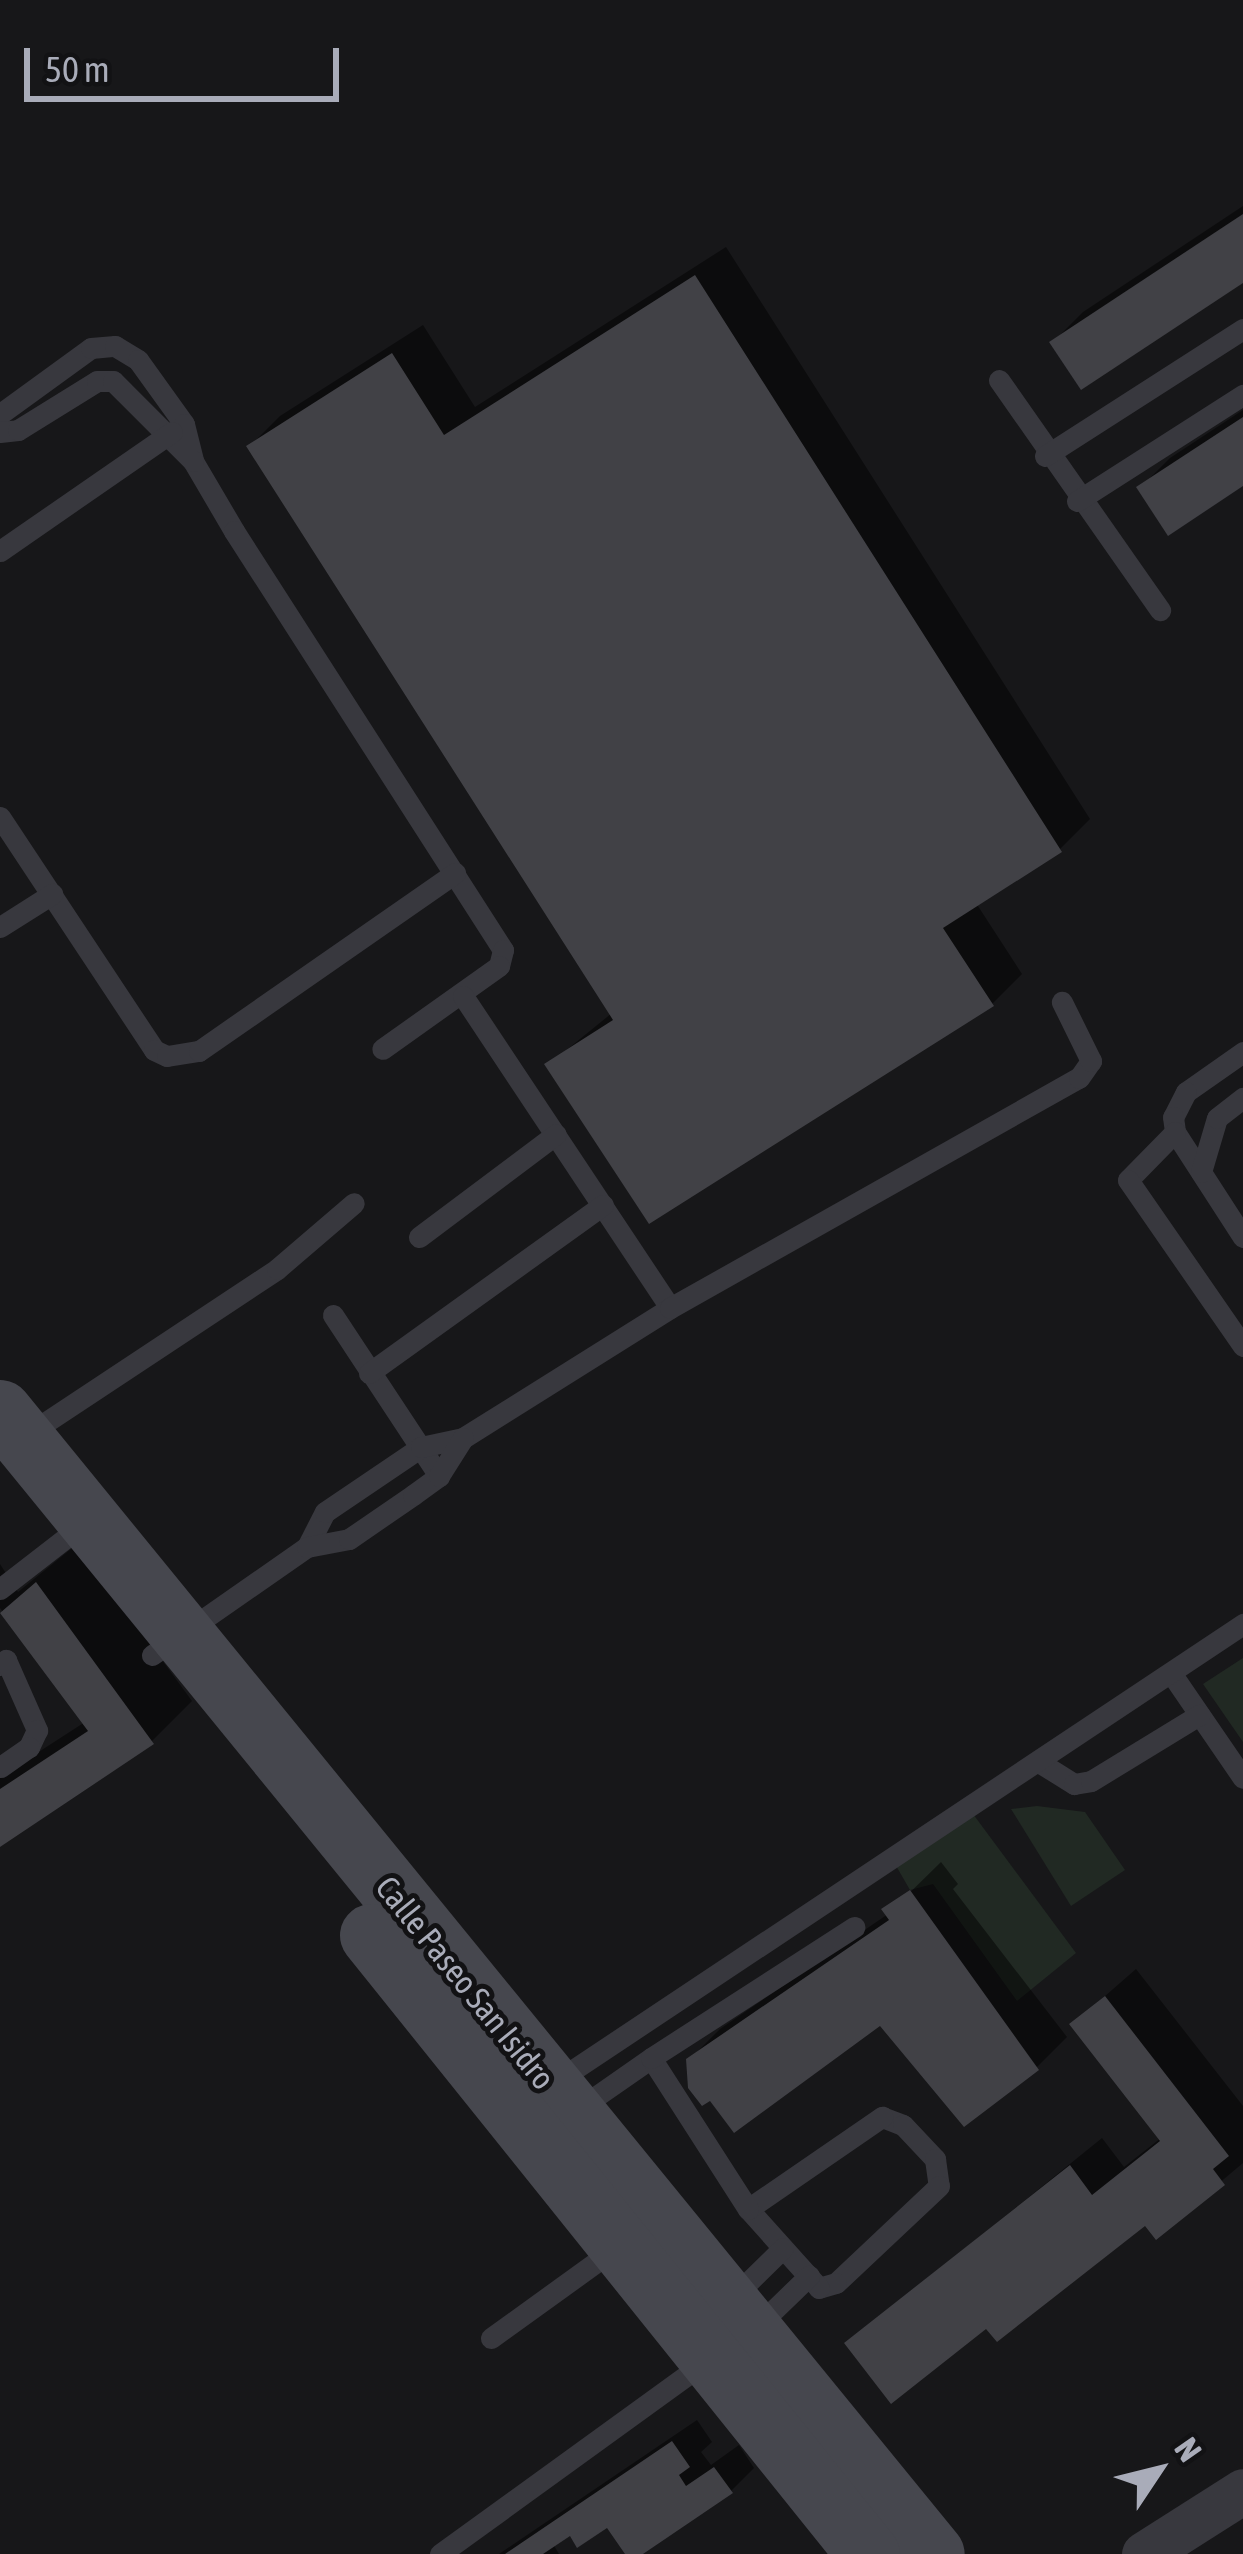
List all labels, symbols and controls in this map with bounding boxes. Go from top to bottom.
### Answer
scale bar [30,24,345,98]
text: 50 m [45,48,110,90]
street label: Calle Paseo San Isidro [367,1869,563,2097]
north arrow [1099,2410,1219,2530]
text: N [1167,2430,1210,2468]

